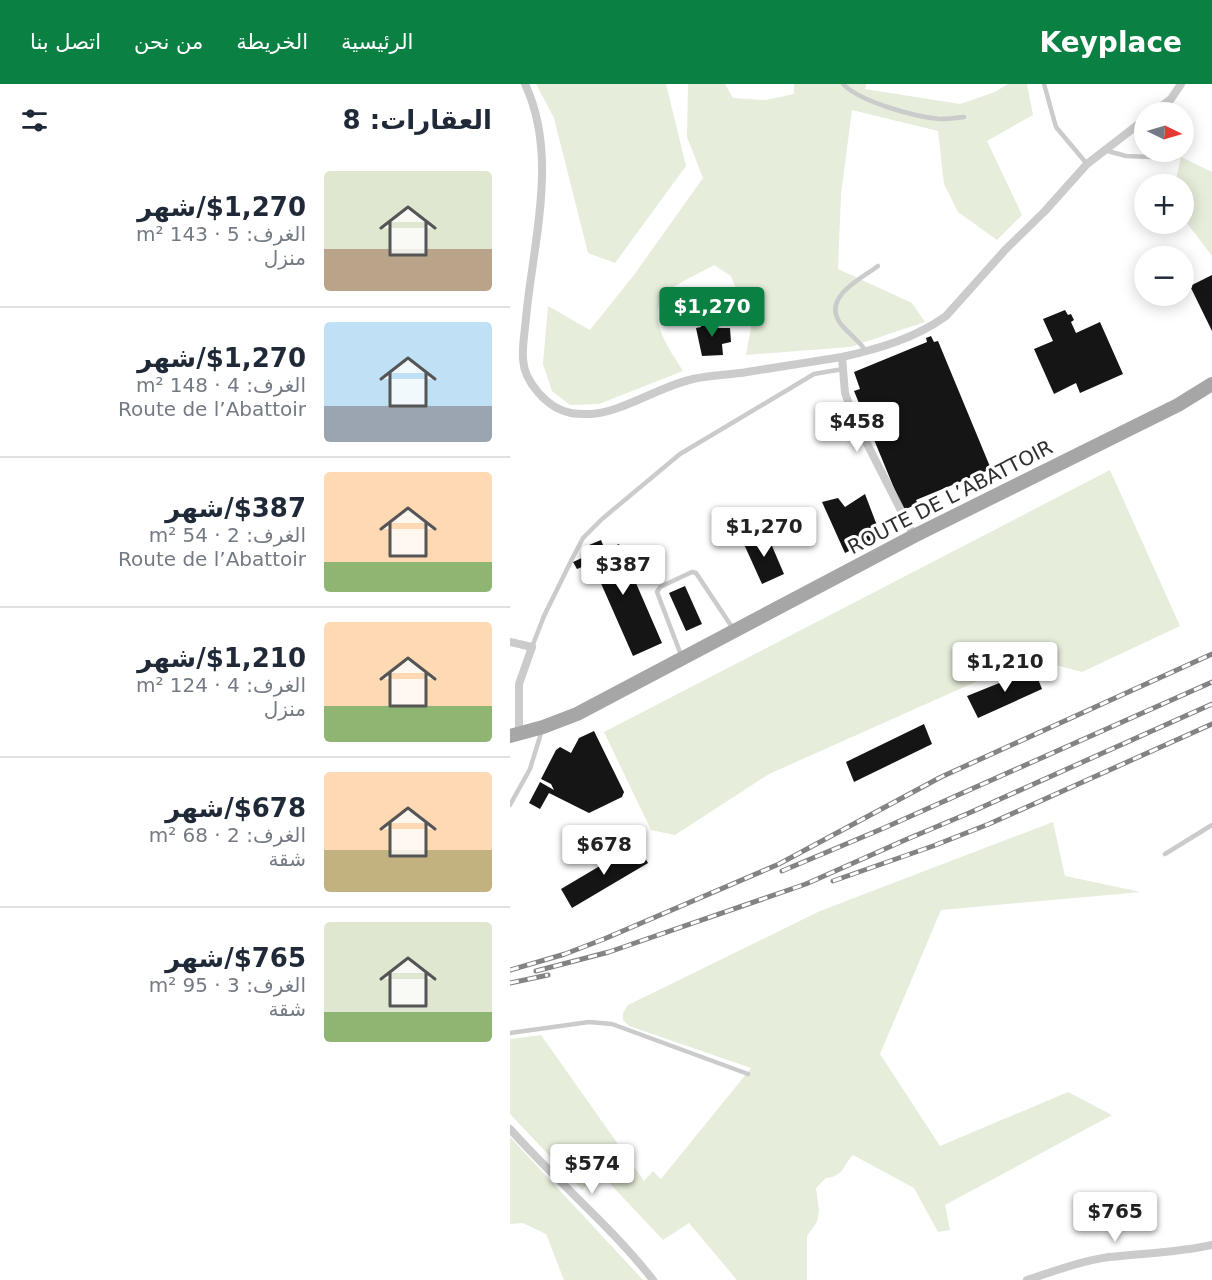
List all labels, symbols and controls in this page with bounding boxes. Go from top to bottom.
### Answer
text: Keyplace [1039,26,1182,59]
text: اتصل بنا [30,30,101,54]
text: من نحن [134,30,203,54]
text: الخريطة [236,30,308,54]
text: الرئيسية [341,30,413,54]
north arrow [1134,102,1194,162]
map controls [1134,102,1194,306]
icon: filters [18,104,51,137]
text: العقارات: 8 [343,105,492,135]
button: + [1134,174,1194,234]
text: $1,270/شهر [137,192,306,222]
icon: home [372,195,444,267]
text: الغرف: 5 · 143 m² [136,222,306,246]
text: منزل [264,246,306,270]
button: − [1134,246,1194,306]
pin: $1,270 [663,287,761,338]
text: $1,270 [673,294,751,318]
text: $1,270/شهر [137,343,306,373]
icon: home [372,346,444,418]
text: الغرف: 4 · 148 m² [136,373,306,397]
text: Route de l’Abattoir [118,397,306,421]
pin: $458 [821,402,893,453]
text: $458 [829,409,885,433]
street label: ROUTE DE L’ABATTOIR [844,435,1056,559]
text: $387/شهر [165,493,306,523]
icon: home [372,496,444,568]
pin: $1,270 [715,507,813,558]
text: $1,270 [725,514,803,538]
text: الغرف: 2 · 54 m² [149,523,306,547]
pin: $387 [587,545,659,596]
text: Route de l’Abattoir [118,547,306,571]
text: $387 [595,552,651,576]
pin: $1,210 [956,642,1054,693]
text: $1,210/شهر [137,643,306,673]
icon: home [372,646,444,718]
text: $1,210 [966,649,1044,673]
text: الغرف: 4 · 124 m² [136,673,306,697]
text: منزل [264,697,306,721]
text: $678/شهر [165,793,306,823]
icon: home [372,796,444,868]
text: الغرف: 2 · 68 m² [149,823,306,847]
pin: $678 [568,825,640,876]
text: $678 [576,832,632,856]
text: شقة [268,847,306,871]
text: $765/شهر [165,943,306,973]
icon: home [372,946,444,1018]
text: الغرف: 3 · 95 m² [149,973,306,997]
text: شقة [268,997,306,1021]
pin: $574 [556,1144,628,1195]
text: $574 [564,1151,620,1175]
pin: $765 [1079,1192,1151,1243]
text: $765 [1087,1199,1143,1223]

